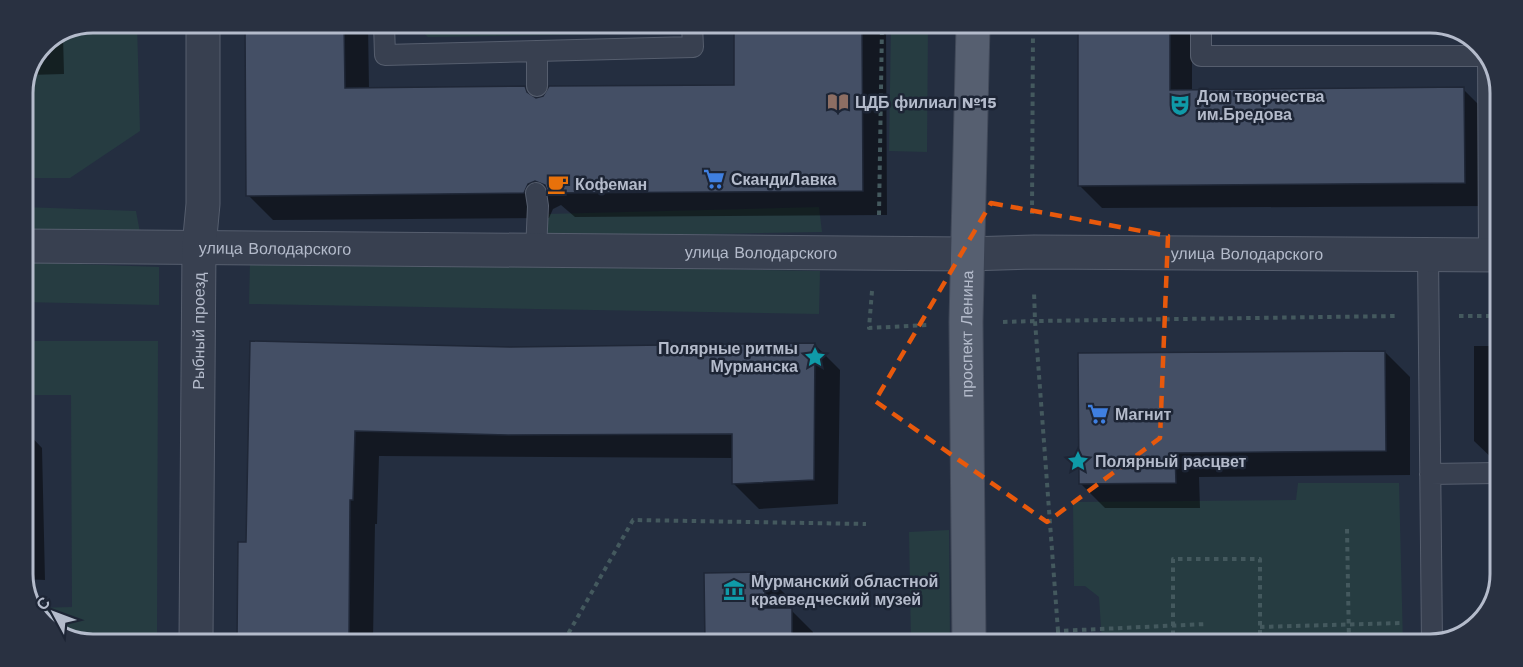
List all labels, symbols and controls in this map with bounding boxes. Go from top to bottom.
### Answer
place label: Дом творчества им.Бредова [1197,87,1325,124]
library icon: ЦДБ филиал №15 [826,90,850,114]
place label: ЦДБ филиал №15 [855,93,997,112]
theatre icon: Дом творчества им.Бредова [1168,93,1192,117]
supermarket icon: СкандиЛавка [702,167,726,191]
place label: СкандиЛавка [731,170,836,189]
cafe icon: Кофеман [546,172,570,196]
place label: Кофеман [575,175,647,194]
street label: улица Володарского [199,238,351,258]
street label: улица Володарского [685,242,837,262]
street label: улица Володарского [1171,243,1323,263]
street label: проспект Ленина [956,270,977,398]
street label: Рыбный проезд [188,272,208,390]
place label: Полярные ритмы Мурманска [658,339,798,376]
place icon: Полярные ритмы Мурманска [803,345,827,369]
supermarket icon: Магнит [1086,402,1110,426]
place label: Магнит [1115,405,1172,424]
place icon: Полярный расцвет [1066,449,1090,473]
place label: Полярный расцвет [1095,452,1247,471]
place label: Мурманский областной краеведческий музей [751,572,938,609]
museum icon: Мурманский областной краеведческий музей [722,578,746,602]
north arrow [24,583,84,643]
text: С [32,593,54,614]

